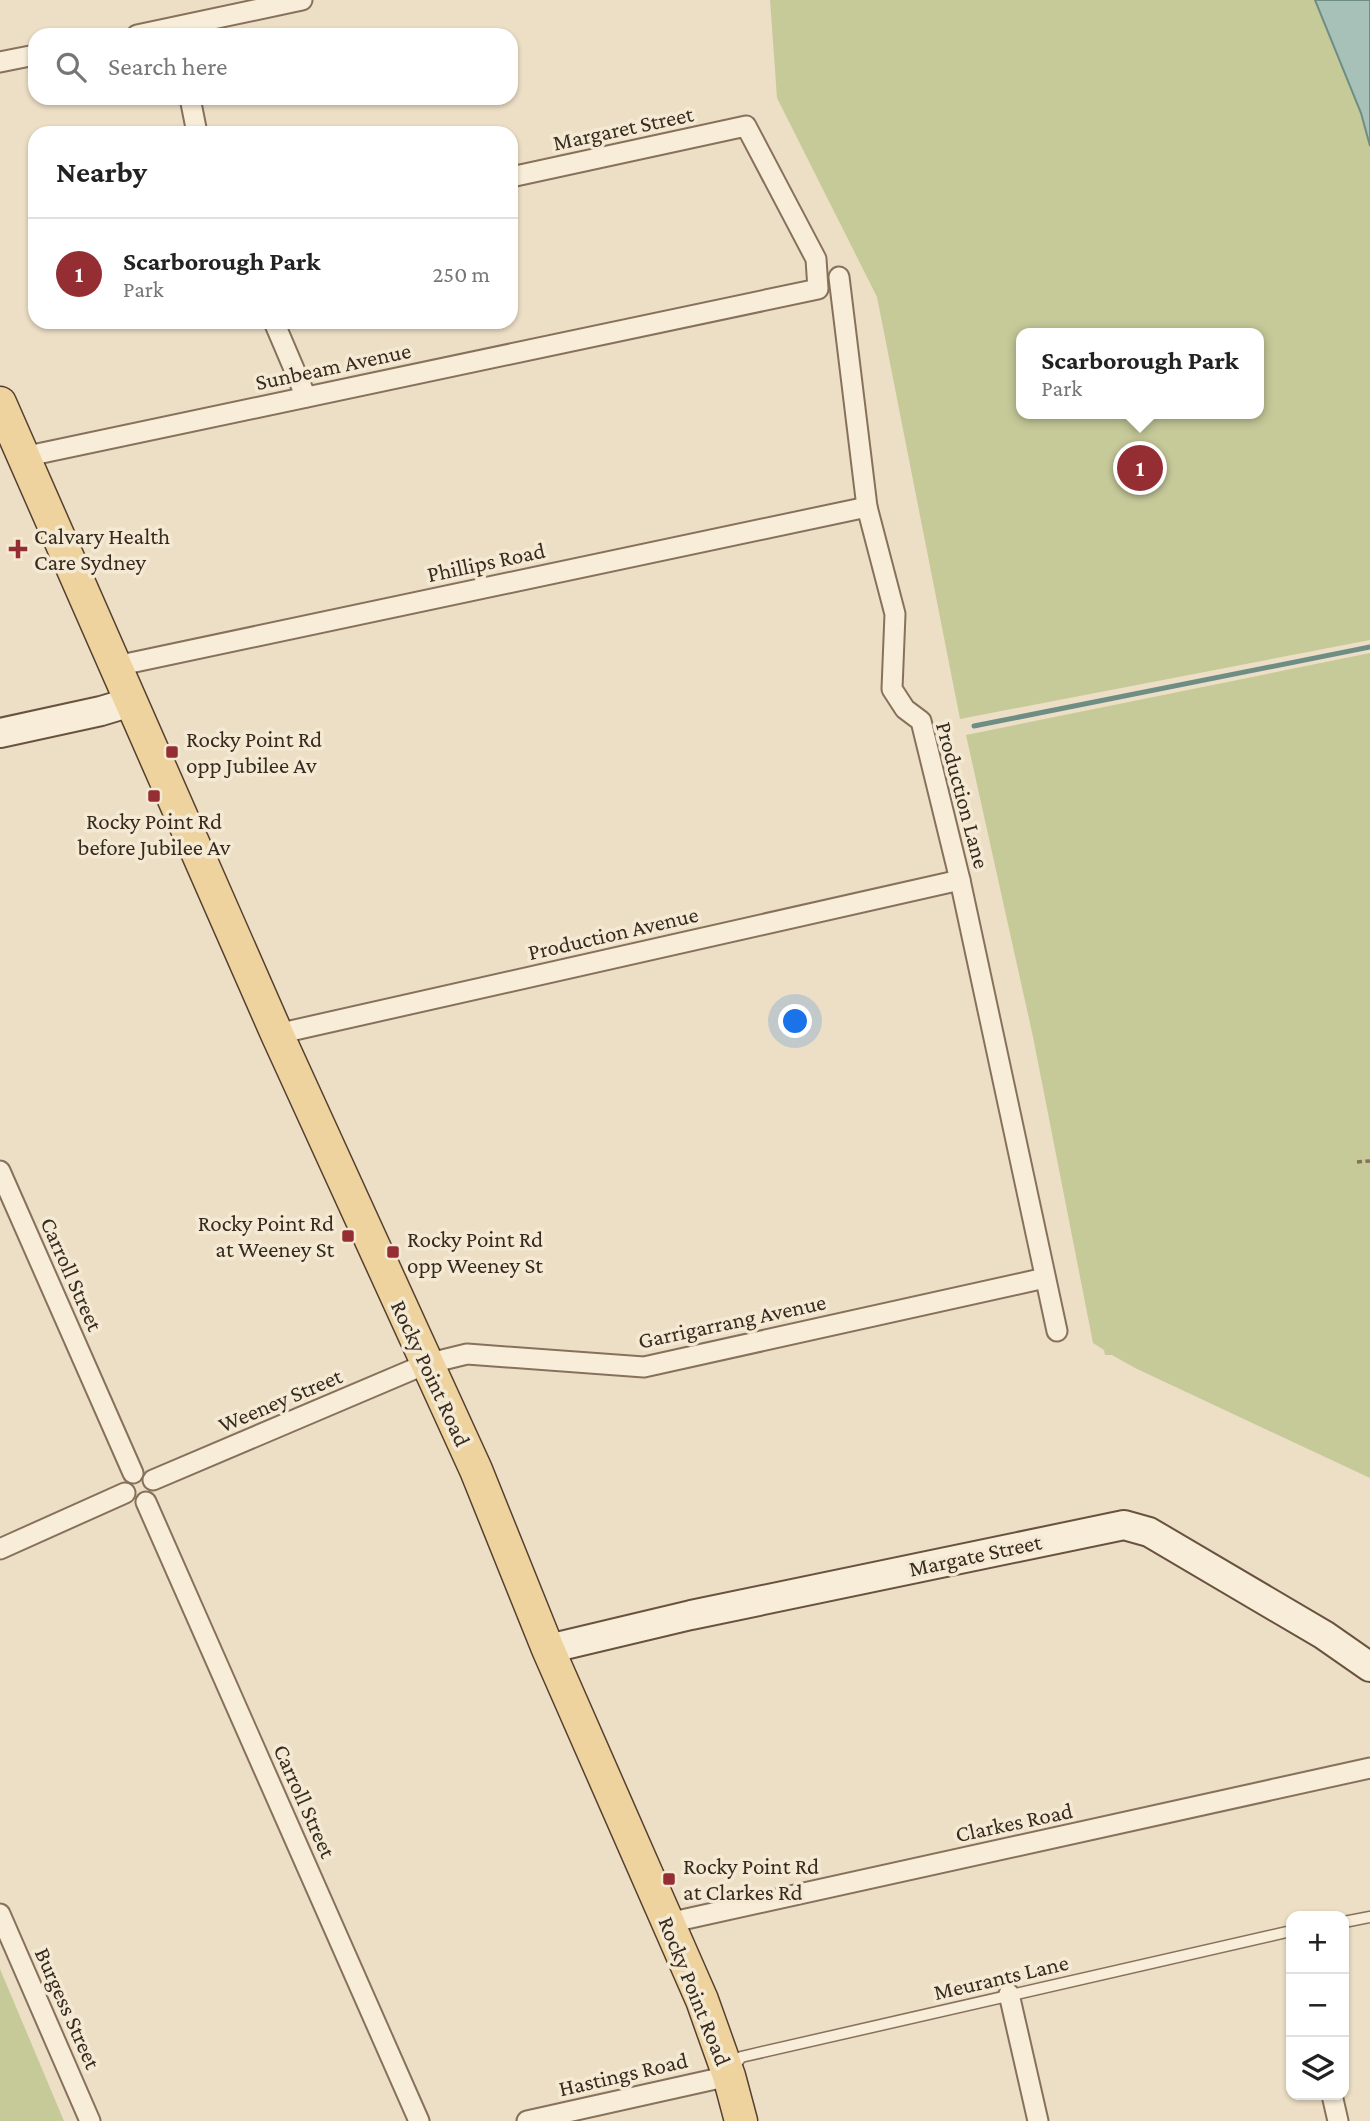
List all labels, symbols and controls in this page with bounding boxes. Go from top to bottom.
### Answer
search box [28,28,518,105]
icon: search [52,48,90,86]
text: Search here [108,52,227,81]
street label: Margaret Street [550,100,696,156]
text: Nearby [56,155,147,188]
text: Scarborough Park [123,247,320,276]
text: 1 [75,261,83,287]
text: 250 m [432,261,490,287]
text: Park [123,276,164,302]
popup [1016,328,1264,419]
street label: Sunbeam Avenue [253,337,413,395]
text: Scarborough Park [1041,346,1239,375]
text: Park [1041,375,1082,401]
pin: 1 [1117,442,1163,494]
place label: Calvary Health Care Sydney [34,523,170,575]
street label: Phillips Road [425,537,547,587]
marker: Calvary Health Care Sydney [8,539,28,559]
street label: Production Lane [931,719,995,871]
place label: Rocky Point Rd opp Jubilee Av [186,726,322,778]
marker: Rocky Point Rd opp Jubilee Av [164,744,180,760]
marker: Rocky Point Rd before Jubilee Av [146,788,162,804]
place label: Rocky Point Rd before Jubilee Av [78,808,231,860]
street label: Production Avenue [525,901,701,965]
your location [778,1004,812,1038]
place label: Rocky Point Rd at Weeney St [198,1210,334,1262]
street label: Carroll Street [35,1213,109,1335]
place label: Rocky Point Rd opp Weeney St [407,1226,543,1278]
marker: Rocky Point Rd at Weeney St [340,1228,356,1244]
marker: Rocky Point Rd opp Weeney St [385,1244,401,1260]
street label: Garrigarrang Avenue [636,1288,828,1354]
street label: Rocky Point Road [386,1296,476,1450]
street label: Weeney Street [214,1362,346,1438]
street label: Margate Street [906,1528,1044,1582]
street label: Carroll Street [268,1740,342,1862]
street label: Clarkes Road [953,1797,1075,1847]
place label: Rocky Point Rd at Clarkes Rd [683,1853,819,1905]
marker: Rocky Point Rd at Clarkes Rd [661,1871,677,1887]
map controls [1286,1911,1349,2100]
button: + [1286,1911,1349,1974]
street label: Rocky Point Road [653,1913,737,2069]
street label: Burgess Street [30,1943,106,2073]
street label: Meurants Lane [931,1949,1071,2005]
button: − [1286,1974,1349,2037]
button: layers [1286,2037,1349,2100]
street label: Hastings Road [556,2047,690,2101]

